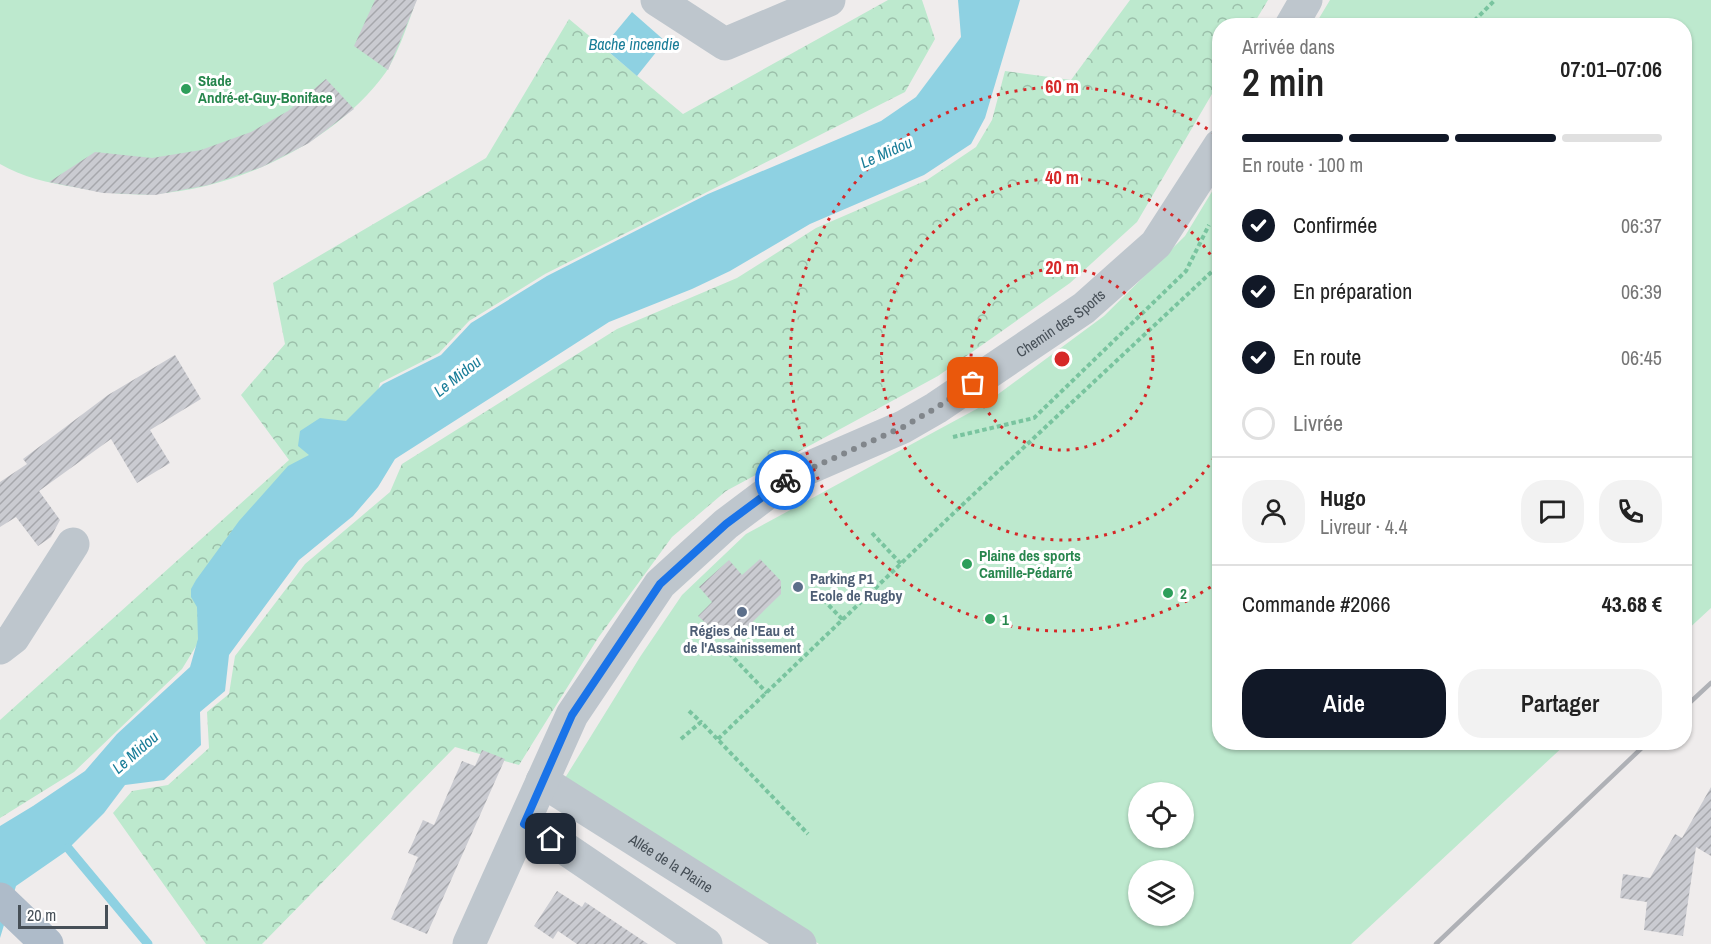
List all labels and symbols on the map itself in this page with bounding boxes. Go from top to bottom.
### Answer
water label: Bache incendie [588,33,680,55]
place label: Stade André-et-Guy-Boniface [198,70,333,108]
text: 60 m [1045,74,1079,99]
marker: Stade André-et-Guy-Boniface [179,82,193,96]
water label: Le Midou [857,131,915,173]
text: 40 m [1045,165,1079,190]
text: 20 m [1045,255,1079,280]
street label: Chemin des Sports [1011,284,1109,362]
centre of rings [1052,349,1072,369]
water label: Le Midou [429,350,485,402]
pin [947,357,998,408]
courier [755,450,815,510]
place label: Plaine des sports Camille-Pédarré [979,545,1081,583]
marker: Plaine des sports Camille-Pédarré [960,557,974,571]
place label: Parking P1 Ecole de Rugby [810,568,902,606]
marker: Parking P1 Ecole de Rugby [791,580,805,594]
place label: 2 [1180,583,1187,604]
marker: 2 [1161,586,1175,600]
marker: Régies de l'Eau et de l'Assainissement [735,605,749,619]
place label: 1 [1002,609,1009,630]
marker: 1 [983,612,997,626]
place label: Régies de l'Eau et de l'Assainissement [683,620,801,658]
water label: Le Midou [107,726,163,778]
pin [525,813,576,864]
street label: Allée de la Plaine [624,828,718,897]
scale bar [18,902,108,930]

